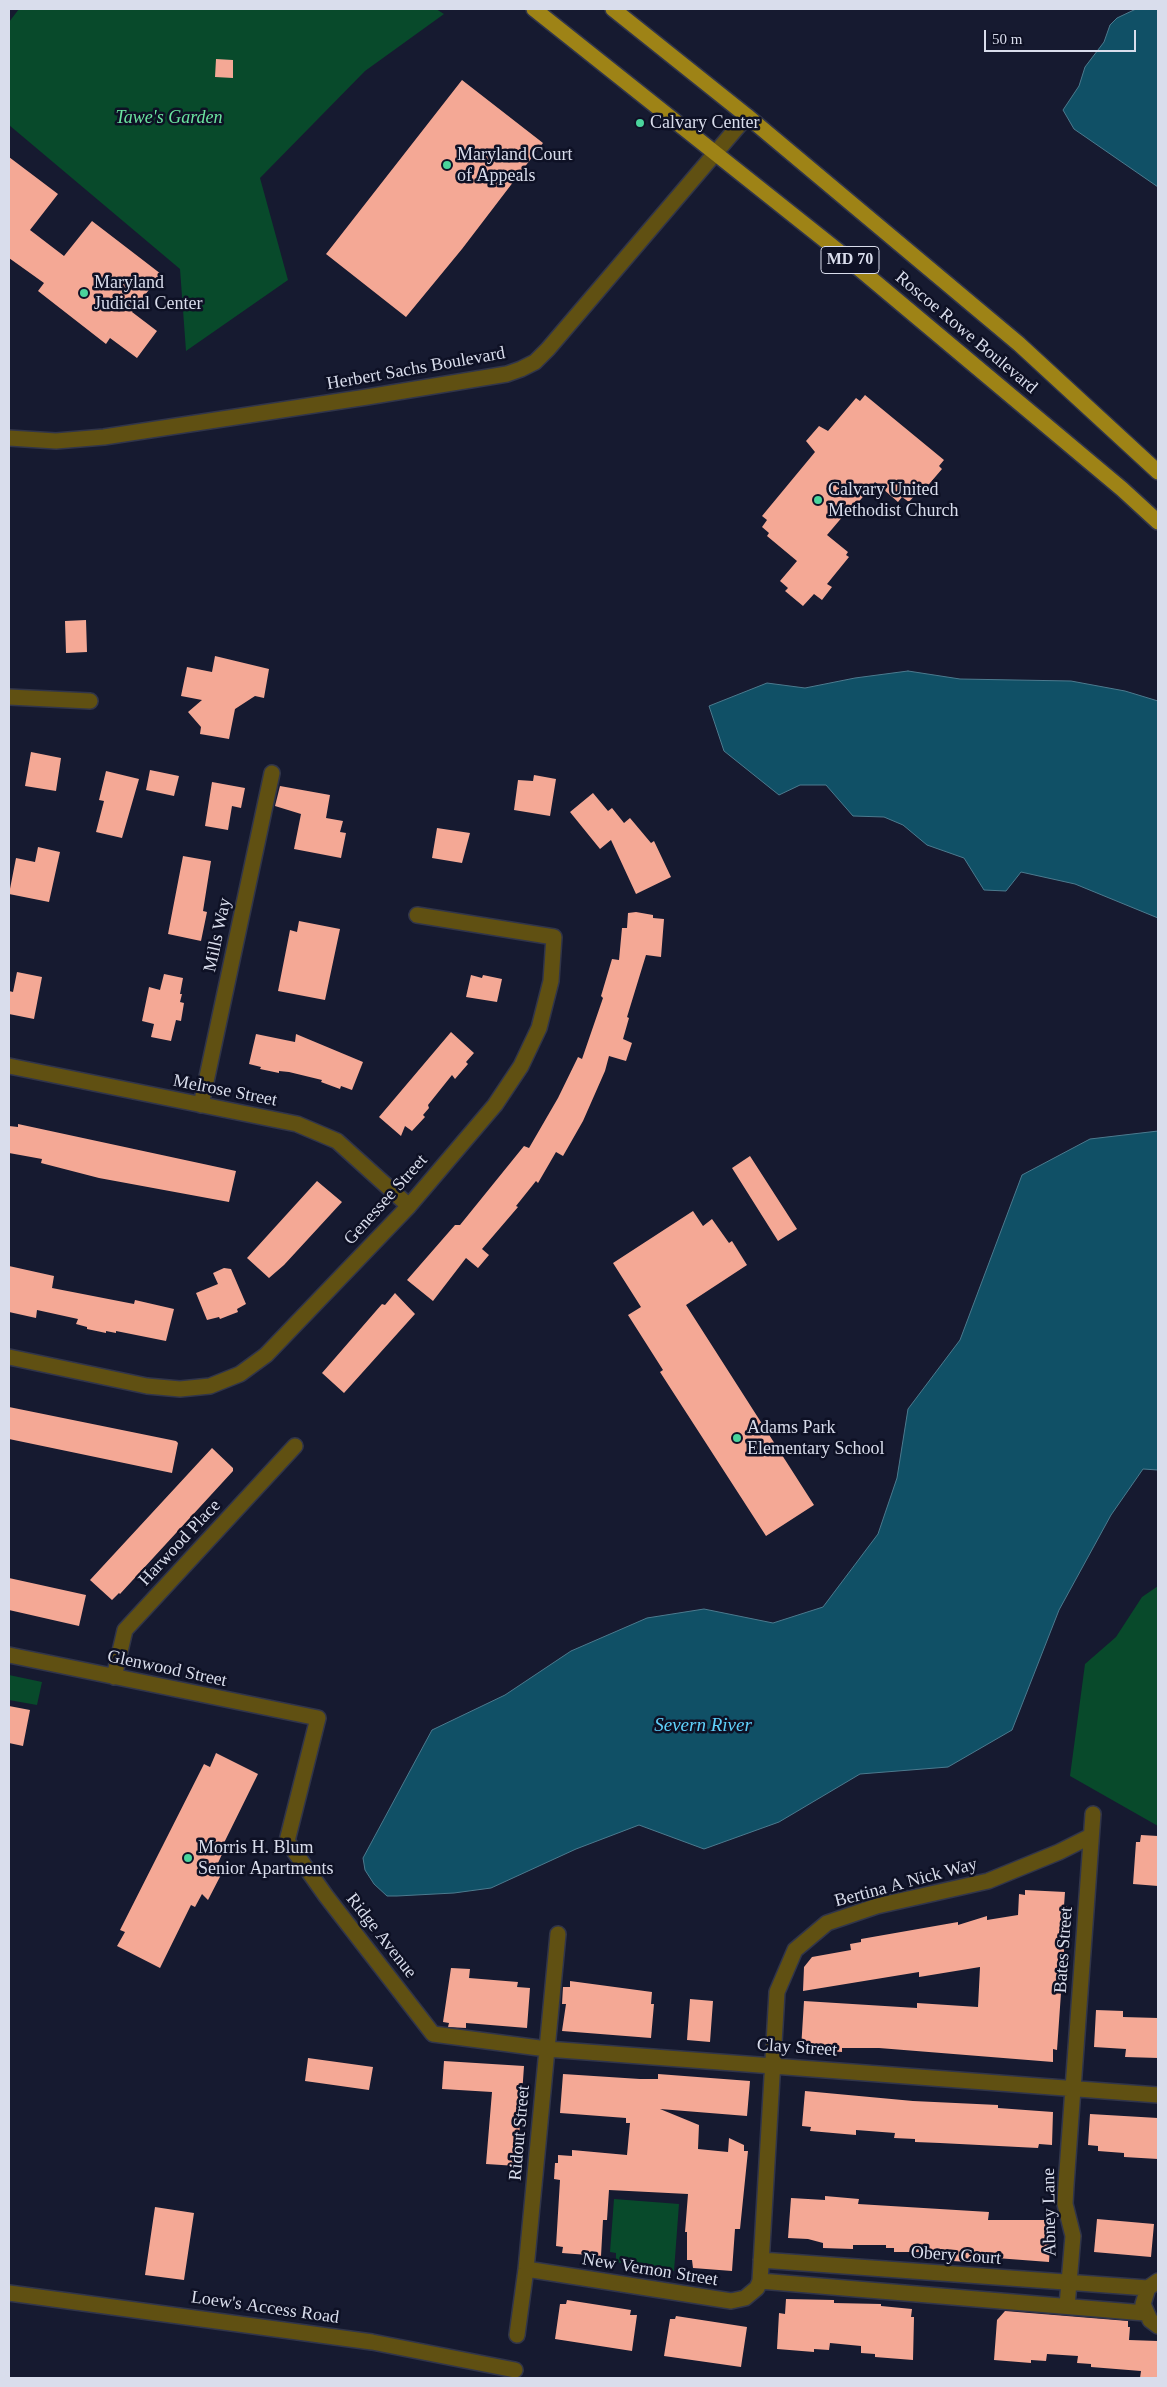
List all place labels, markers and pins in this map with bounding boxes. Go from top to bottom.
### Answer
place label: Calvary Center [650,112,759,134]
marker: Calvary Center [634,117,646,129]
place label: Maryland Court of Appeals [457,144,572,186]
marker: Maryland Court of Appeals [441,159,453,171]
place label: Maryland Judicial Center [94,272,202,314]
marker: Maryland Judicial Center [78,287,90,299]
place label: Calvary United Methodist Church [828,479,958,522]
marker: Calvary United Methodist Church [812,494,824,506]
place label: Adams Park Elementary School [747,1417,884,1460]
marker: Adams Park Elementary School [731,1432,743,1444]
place label: Morris H. Blum Senior Apartments [198,1837,333,1880]
marker: Morris H. Blum Senior Apartments [182,1852,194,1864]

